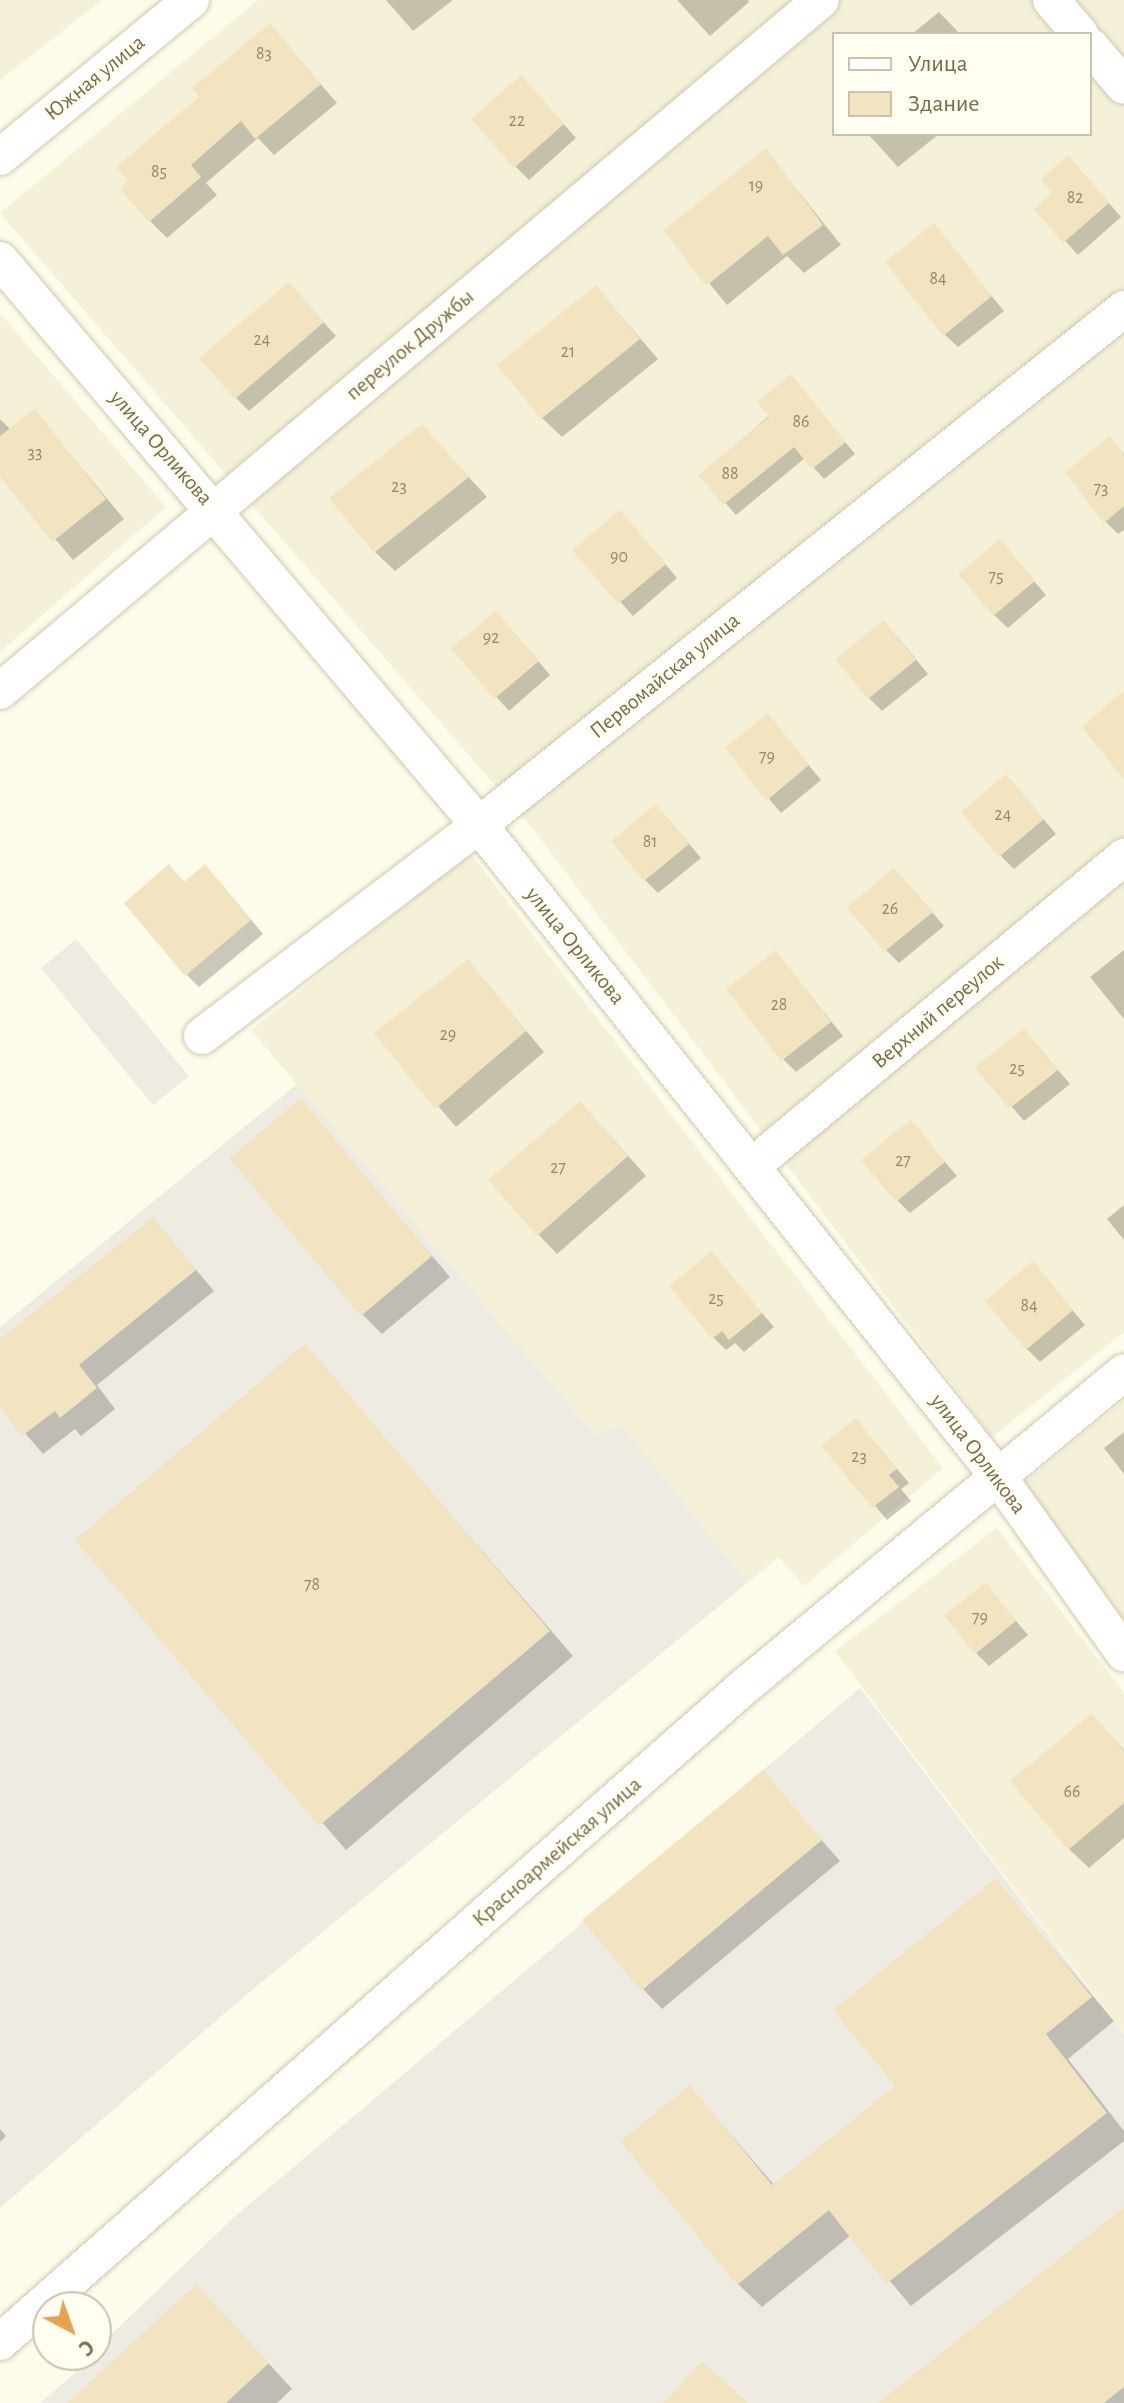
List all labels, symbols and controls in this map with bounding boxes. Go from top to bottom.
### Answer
street label: Южная улица [40,30,150,126]
legend [832,32,1092,136]
house number: 83 [256,43,272,65]
text: Улица [908,52,968,76]
text: Здание [908,92,979,116]
house number: 22 [509,110,525,132]
house number: 85 [151,161,167,183]
house number: 19 [749,175,763,197]
house number: 82 [1067,187,1083,209]
house number: 84 [929,268,947,290]
street label: переулок Дружбы [340,284,480,406]
house number: 24 [254,329,270,351]
house number: 21 [561,341,575,363]
street label: улица Орликова [104,385,218,511]
house number: 86 [793,411,809,433]
house number: 33 [28,442,42,464]
house number: 88 [721,463,739,485]
house number: 23 [391,476,407,498]
house number: 73 [1094,478,1108,500]
house number: 90 [610,546,628,568]
house number: 75 [988,566,1004,588]
street label: Первомайская улица [585,607,745,745]
house number: 92 [483,627,499,649]
house number: 79 [759,746,775,768]
house number: 24 [995,804,1011,826]
house number: 81 [643,831,657,853]
street label: улица Орликова [520,882,630,1010]
house number: 26 [882,898,898,920]
street label: Верхний переулок [867,949,1009,1075]
house number: 28 [771,994,787,1016]
house number: 29 [440,1024,456,1046]
house number: 25 [1009,1058,1025,1080]
house number: 27 [895,1150,911,1172]
house number: 27 [550,1157,566,1179]
house number: 25 [708,1288,724,1310]
house number: 84 [1020,1295,1038,1317]
street label: улица Орликова [924,1389,1032,1519]
house number: 23 [851,1446,867,1468]
house number: 78 [304,1574,320,1596]
house number: 79 [972,1607,988,1629]
street label: Красноармейская улица [467,1771,647,1933]
house number: 66 [1064,1781,1080,1803]
north arrow [32,2291,112,2371]
text: С [75,2335,98,2360]

